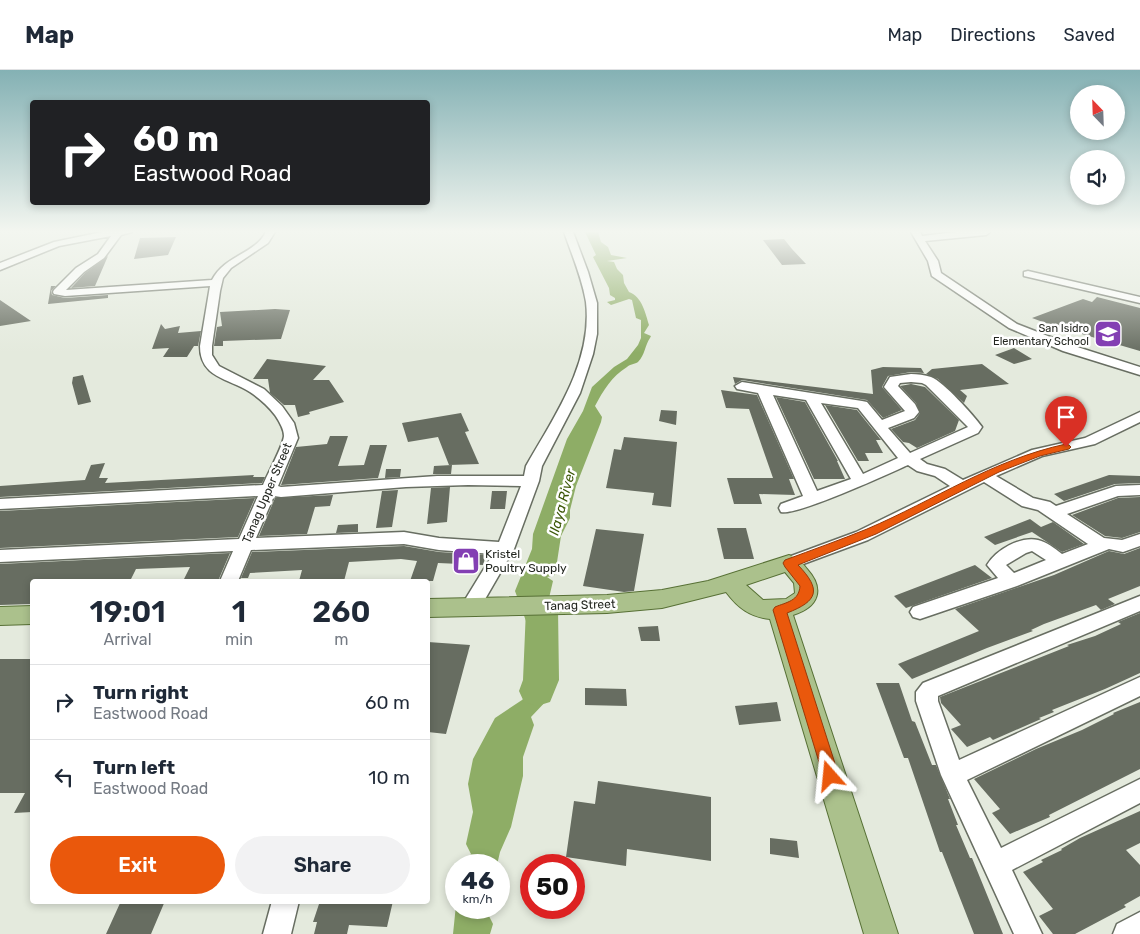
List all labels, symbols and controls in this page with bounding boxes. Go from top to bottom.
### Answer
text: Map [25,21,74,49]
text: Map [887,24,922,46]
text: Directions [950,24,1036,46]
text: Saved [1064,24,1115,46]
north arrow [1070,85,1125,140]
map controls [1070,85,1125,205]
text: 60 m [133,118,219,160]
icon: right [50,120,115,185]
button: sound [1070,150,1125,205]
text: Eastwood Road [133,160,292,187]
school or university icon: San Isidro Elementary School [1093,319,1123,349]
place label: San Isidro Elementary School [993,322,1089,348]
pin [1045,396,1087,447]
icon: arrive [1052,403,1080,431]
street label: Tanag Upper Street [239,440,295,545]
water label: Ilaya River [545,466,580,537]
shop icon: Kristel Poultry Supply [451,546,481,576]
place label: Kristel Poultry Supply [485,547,567,575]
text: 19:01 [89,594,166,630]
text: 1 [232,594,246,630]
text: 260 [312,594,371,630]
street label: Tanag Street [544,597,616,613]
text: Arrival [104,630,152,649]
text: min [225,630,253,649]
text: m [334,630,349,649]
text: Turn right [93,681,188,704]
icon: right [50,688,78,716]
text: 60 m [365,691,410,714]
text: Eastwood Road [93,704,208,723]
position arrow [803,749,855,801]
text: Turn left [93,756,175,779]
icon: left [50,763,78,791]
text: 10 m [368,766,410,789]
text: Eastwood Road [93,779,208,798]
button: Exit [50,836,225,894]
button: Share [235,836,410,894]
speed limit sign: 50 [520,854,585,919]
text: 46 [461,866,494,895]
text: km/h [463,892,492,906]

